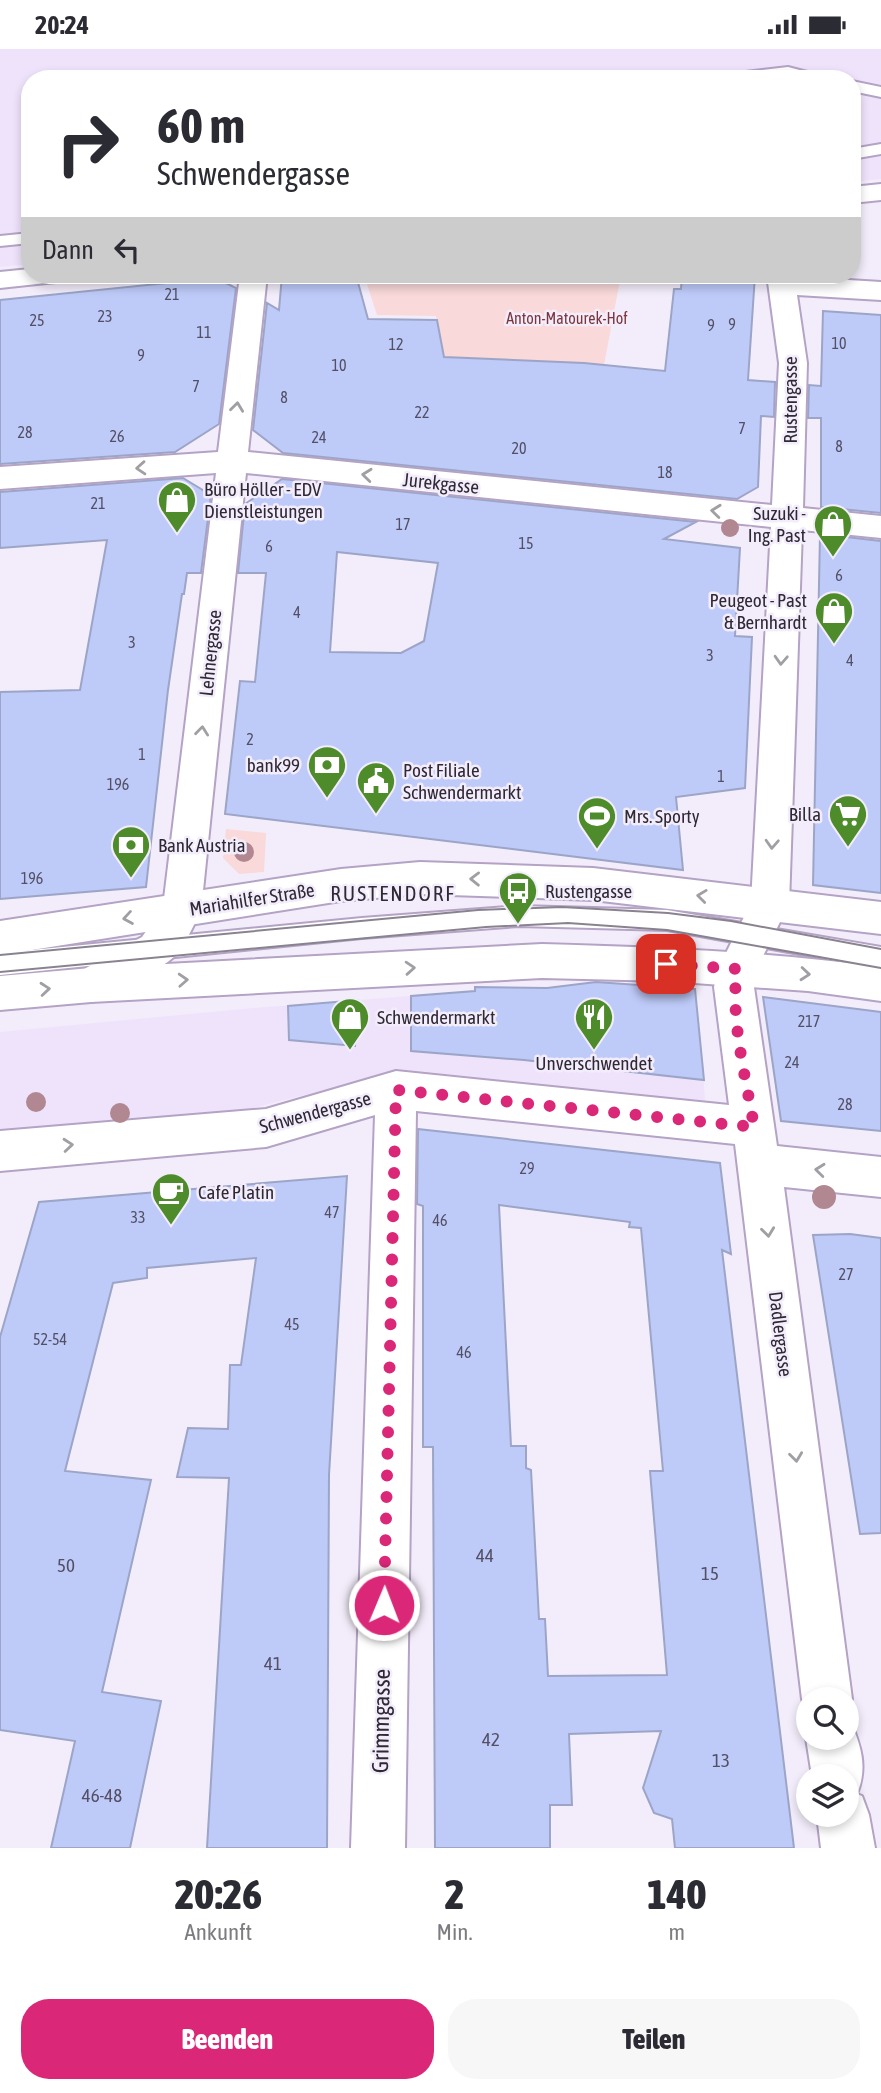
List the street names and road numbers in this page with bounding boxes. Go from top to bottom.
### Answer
street label: Rustengasse [779,356,801,444]
street label: Jurekgasse [402,468,480,498]
street label: Lehnergasse [195,609,225,697]
street label: Mariahilfer Straße [188,878,316,920]
street label: Schwendergasse [257,1087,373,1137]
street label: Dadlergasse [765,1290,797,1378]
street label: Grimmgasse [367,1669,395,1773]

